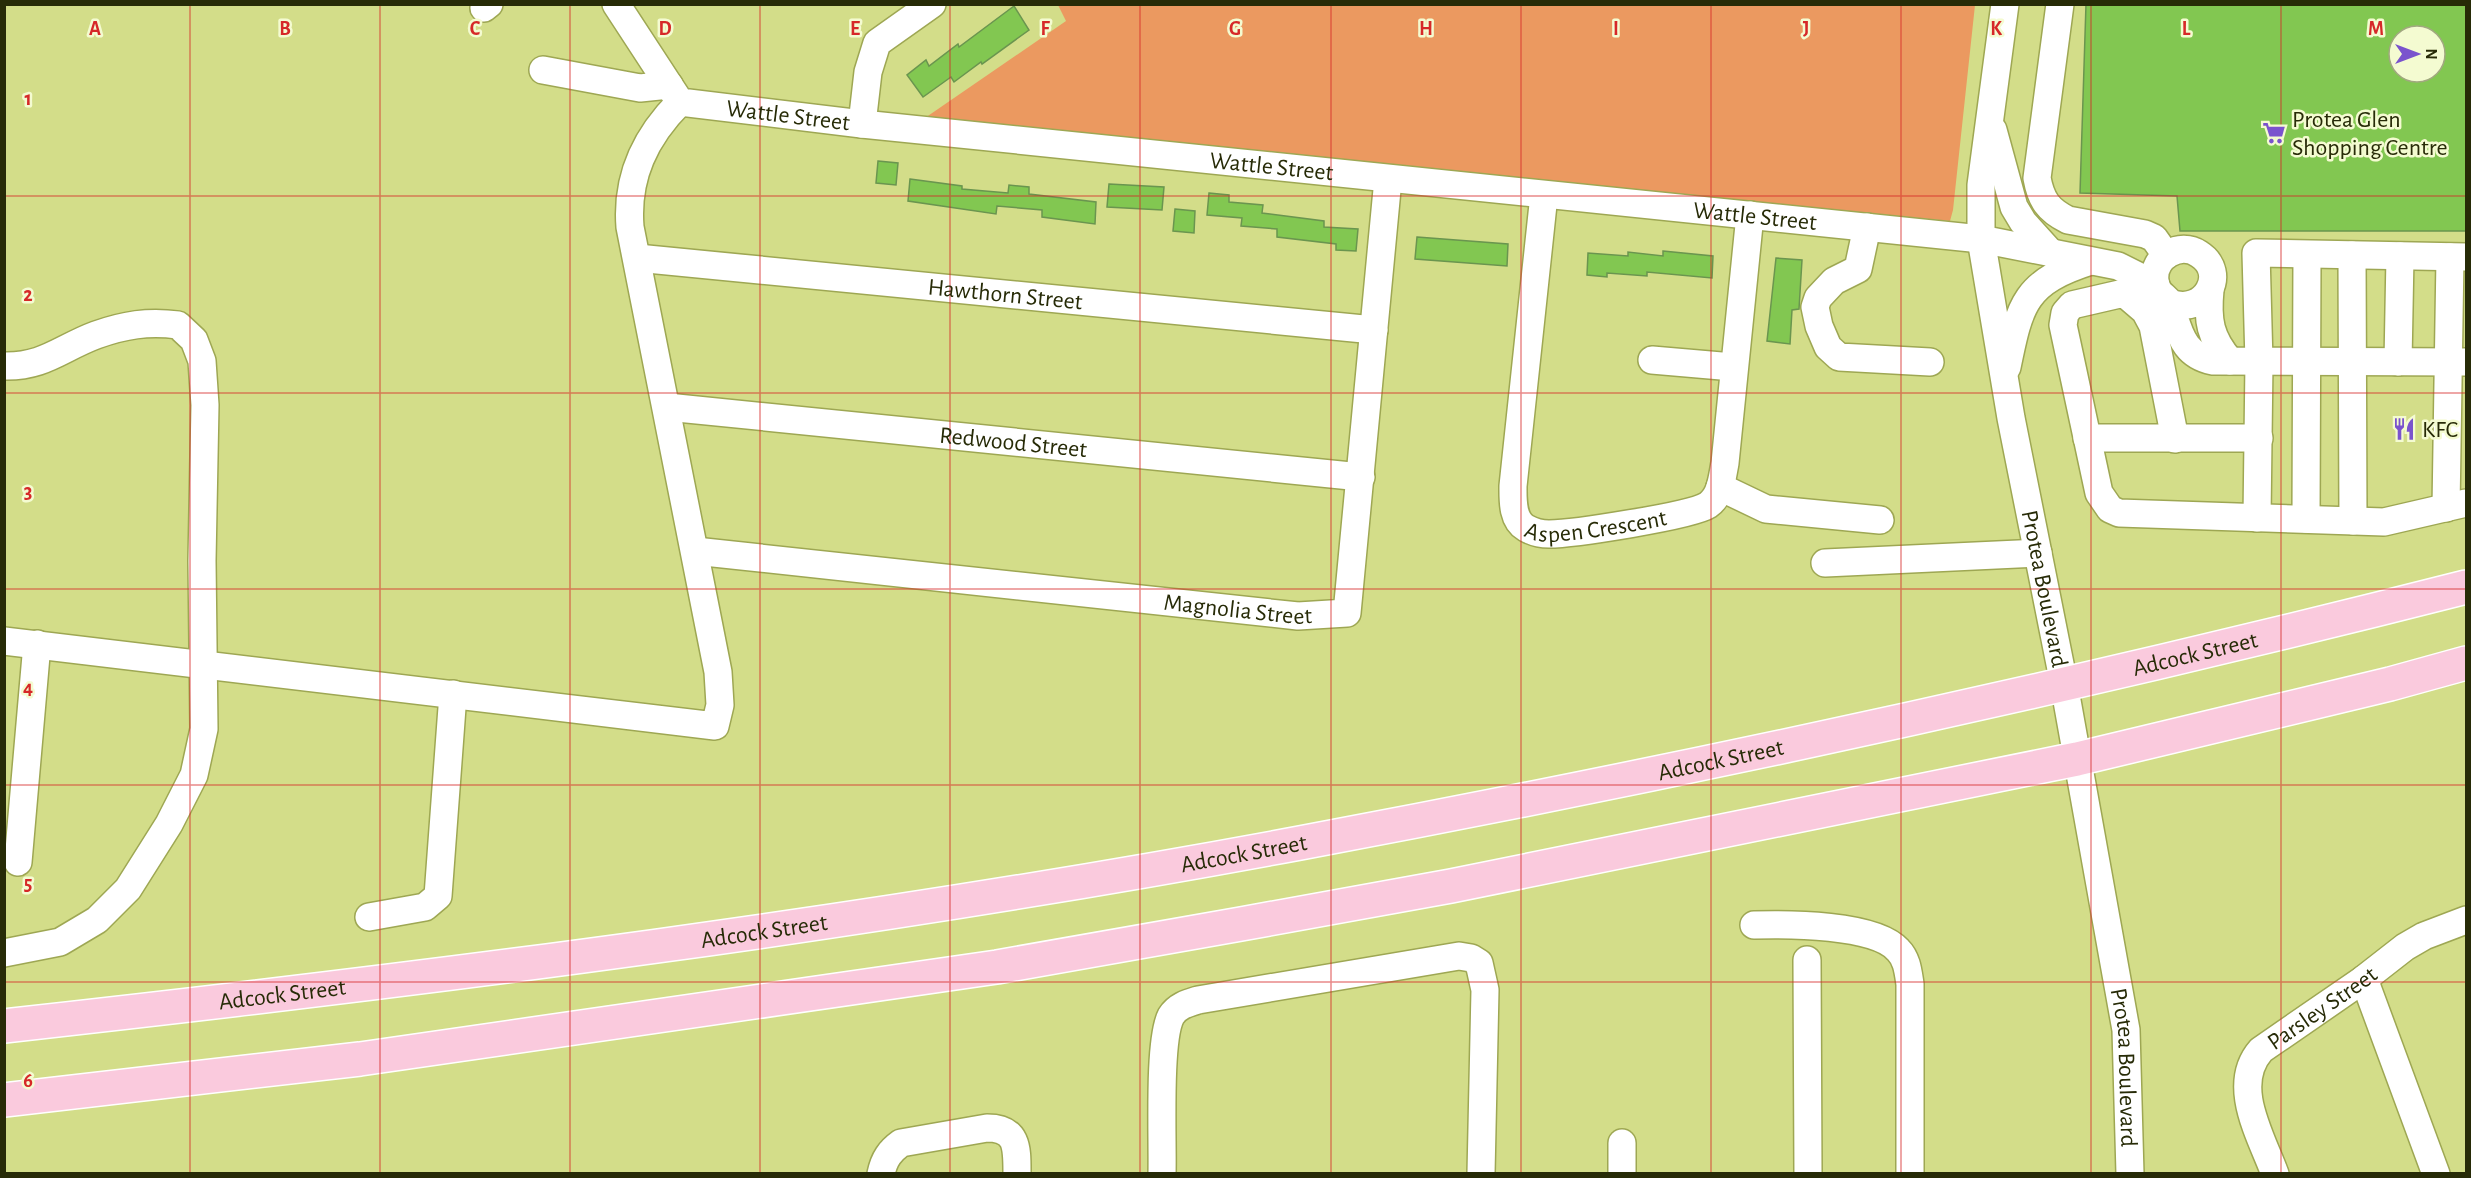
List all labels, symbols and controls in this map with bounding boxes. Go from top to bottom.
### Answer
text: A [89,19,101,39]
text: B [279,19,291,39]
text: C [470,19,481,39]
text: D [658,19,672,39]
text: E [850,19,860,39]
text: F [1040,19,1050,39]
text: G [1229,19,1241,39]
text: H [1419,19,1433,39]
text: I [1613,19,1619,39]
text: J [1803,19,1809,39]
text: K [1990,19,2002,39]
text: L [2182,19,2191,39]
text: M [2368,19,2384,39]
north arrow [2387,24,2447,84]
text: N [2423,48,2439,60]
text: 1 [24,89,32,109]
street label: Wattle Street [725,97,851,135]
place label: Protea Glen Shopping Centre [2292,108,2448,160]
supermarket icon: Protea Glen Shopping Centre [2261,120,2287,146]
street label: Wattle Street [1208,149,1335,185]
street label: Wattle Street [1692,198,1818,235]
street label: Hawthorn Street [927,275,1084,314]
text: 2 [23,285,33,305]
restaurant icon: KFC [2391,416,2417,442]
place label: KFC [2422,418,2458,442]
street label: Redwood Street [938,424,1088,462]
text: 3 [24,482,32,502]
street label: Aspen Crescent [1521,506,1669,547]
street label: Protea Boulevard [2017,508,2071,669]
street label: Magnolia Street [1162,591,1313,629]
street label: Adcock Street [2130,628,2260,681]
text: 4 [23,678,33,698]
street label: Adcock Street [1656,736,1786,785]
street label: Adcock Street [1179,831,1309,877]
text: 5 [24,874,32,894]
street label: Adcock Street [699,911,829,953]
street label: Parsley Street [2263,962,2382,1055]
street label: Adcock Street [218,975,347,1014]
street label: Protea Boulevard [2106,986,2140,1147]
text: 6 [23,1071,33,1091]

